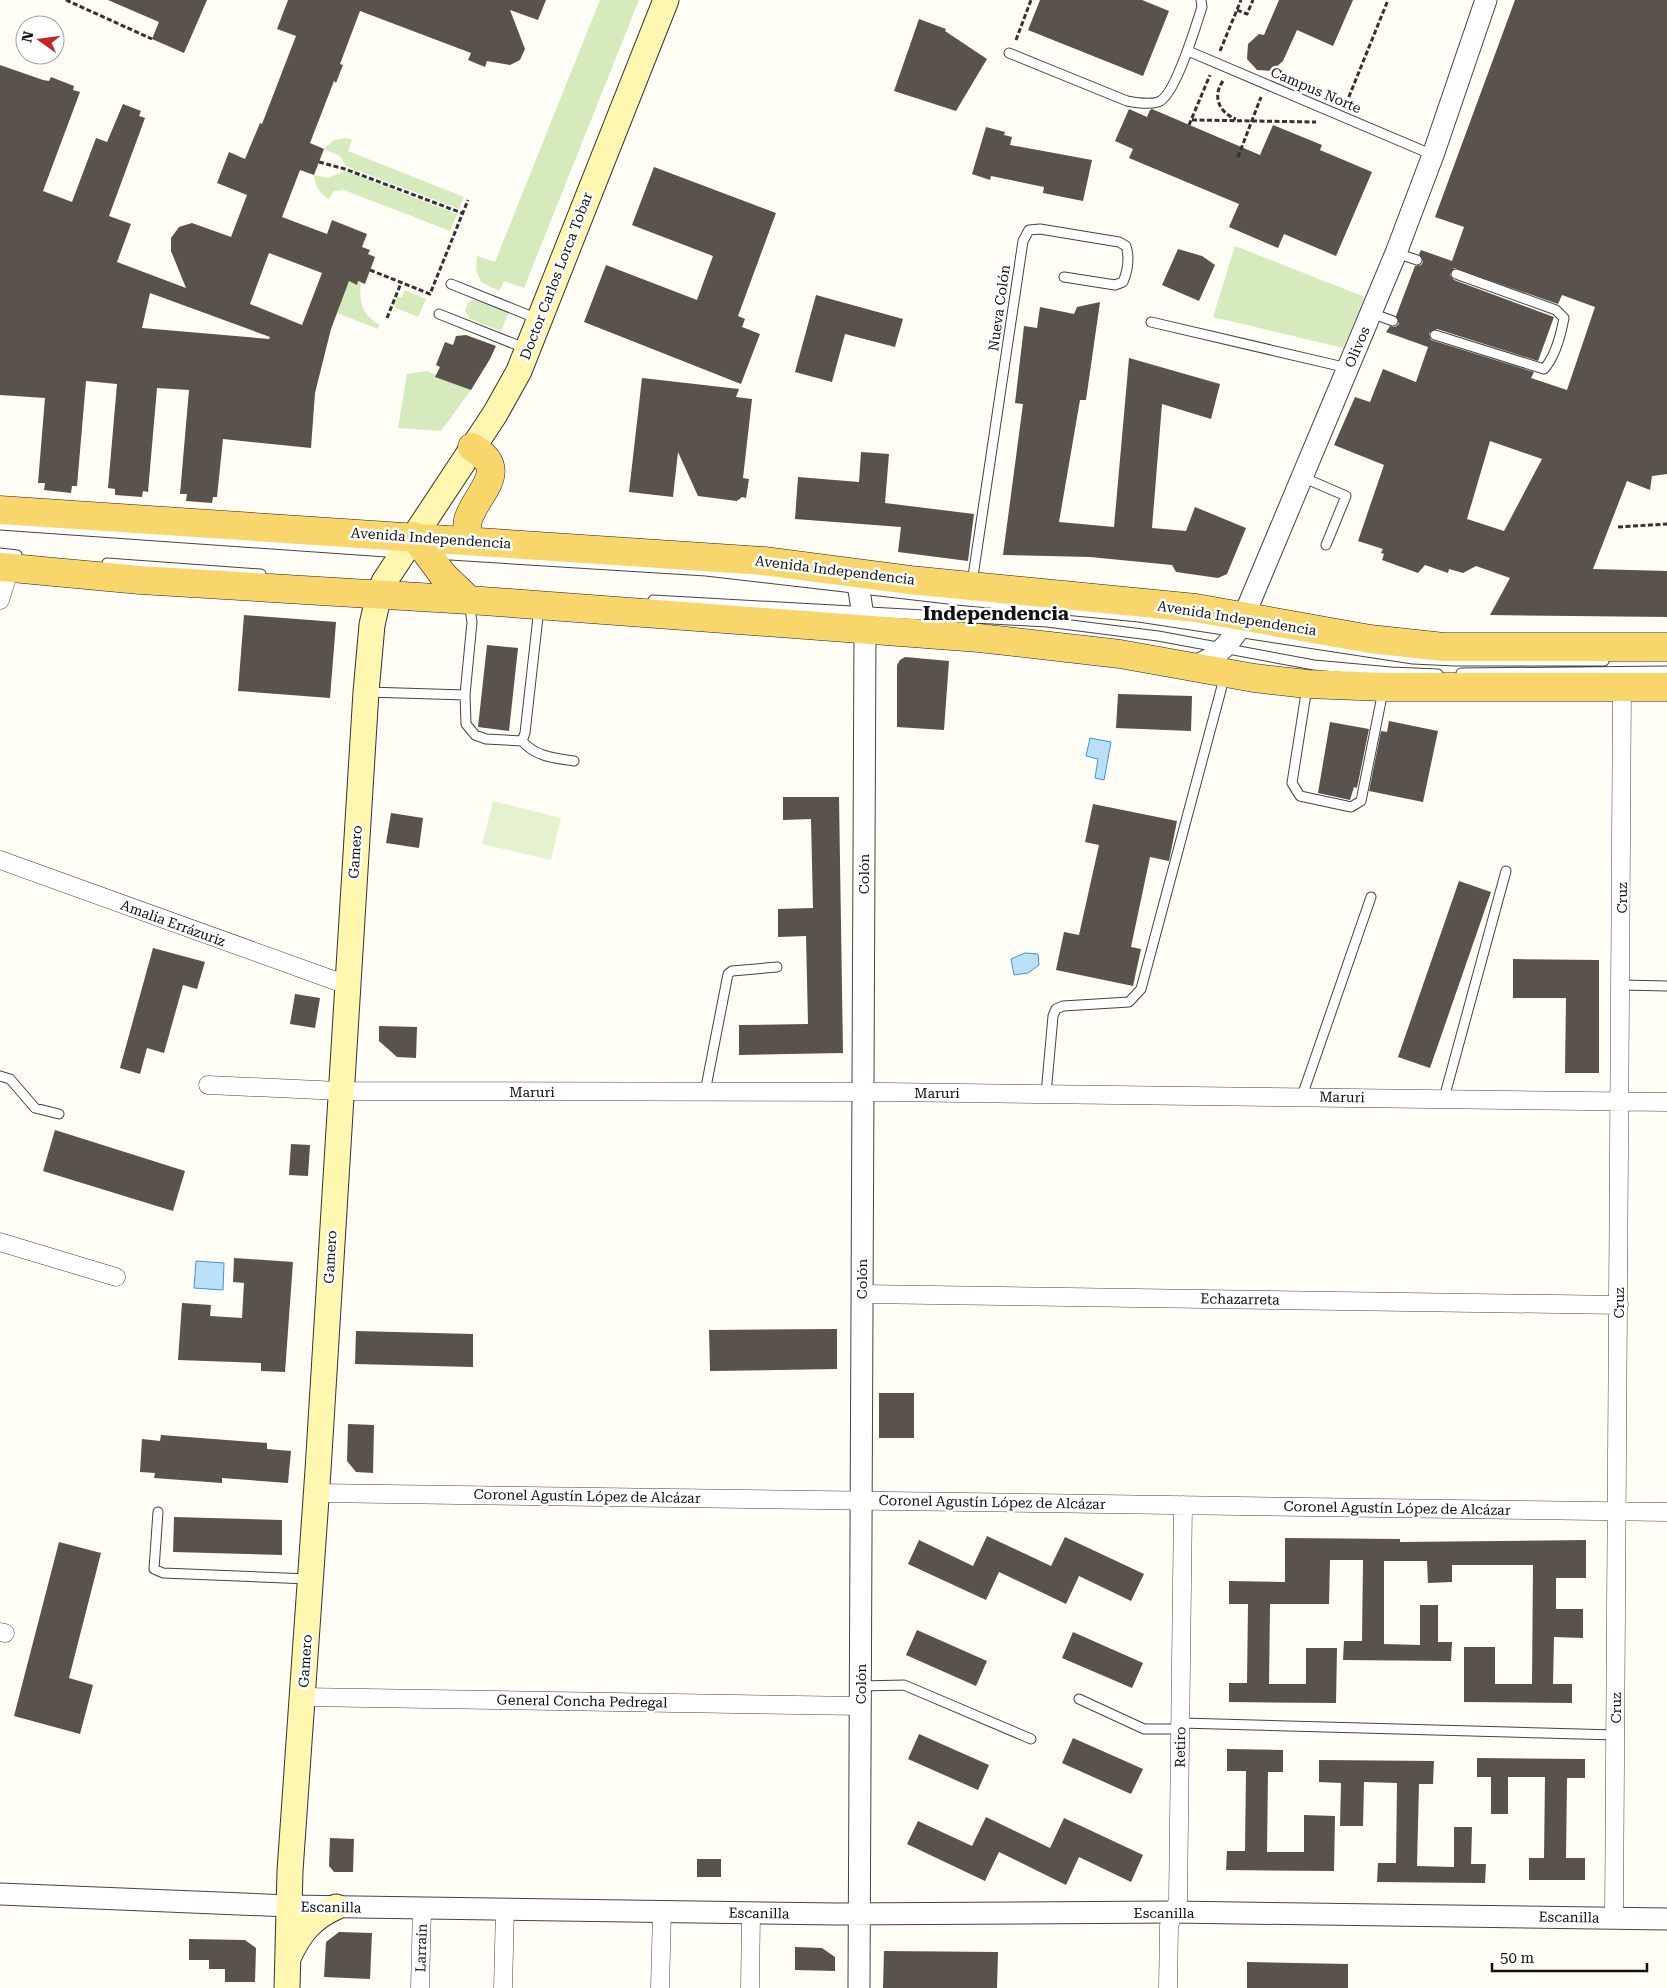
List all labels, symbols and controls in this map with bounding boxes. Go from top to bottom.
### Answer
north arrow [15,15,65,65]
text: N [18,29,37,44]
street label: Campus Norte [1268,64,1364,116]
street label: Doctor Carlos Lorca Tobar [517,190,595,362]
street label: Nueva Colón [985,264,1013,352]
street label: Olivos [1341,324,1373,370]
street label: Avenida Independencia [350,524,512,552]
street label: Avenida Independencia [754,552,916,588]
street label: Avenida Independencia [1156,598,1318,639]
district label: Independencia [923,602,1069,625]
street label: Gamero [345,825,365,879]
street label: Colón [856,854,872,894]
street label: Cruz [1614,882,1630,914]
street label: Amalia Errázuriz [119,897,228,949]
street label: Maruri [509,1084,555,1100]
street label: Maruri [914,1085,960,1101]
street label: Maruri [1319,1089,1365,1105]
street label: Gamero [321,1230,339,1284]
street label: Colón [854,1259,870,1299]
street label: Cruz [1611,1287,1627,1319]
street label: Echazarreta [1200,1290,1280,1308]
street label: Coronel Agustín López de Alcázar [473,1486,701,1506]
street label: Coronel Agustín López de Alcázar [878,1492,1106,1512]
street label: Coronel Agustín López de Alcázar [1283,1498,1511,1518]
street label: Gamero [295,1634,315,1688]
street label: Colón [853,1664,869,1704]
street label: General Concha Pedregal [497,1692,668,1710]
street label: Cruz [1608,1692,1624,1724]
street label: Retiro [1172,1726,1188,1768]
street label: Escanilla [300,1898,362,1916]
street label: Escanilla [728,1904,790,1922]
street label: Escanilla [1134,1905,1195,1921]
street label: Escanilla [1538,1908,1600,1926]
street label: Larraín [412,1923,430,1973]
scale bar [1492,1940,1647,1972]
text: 50 m [1500,1949,1535,1967]

